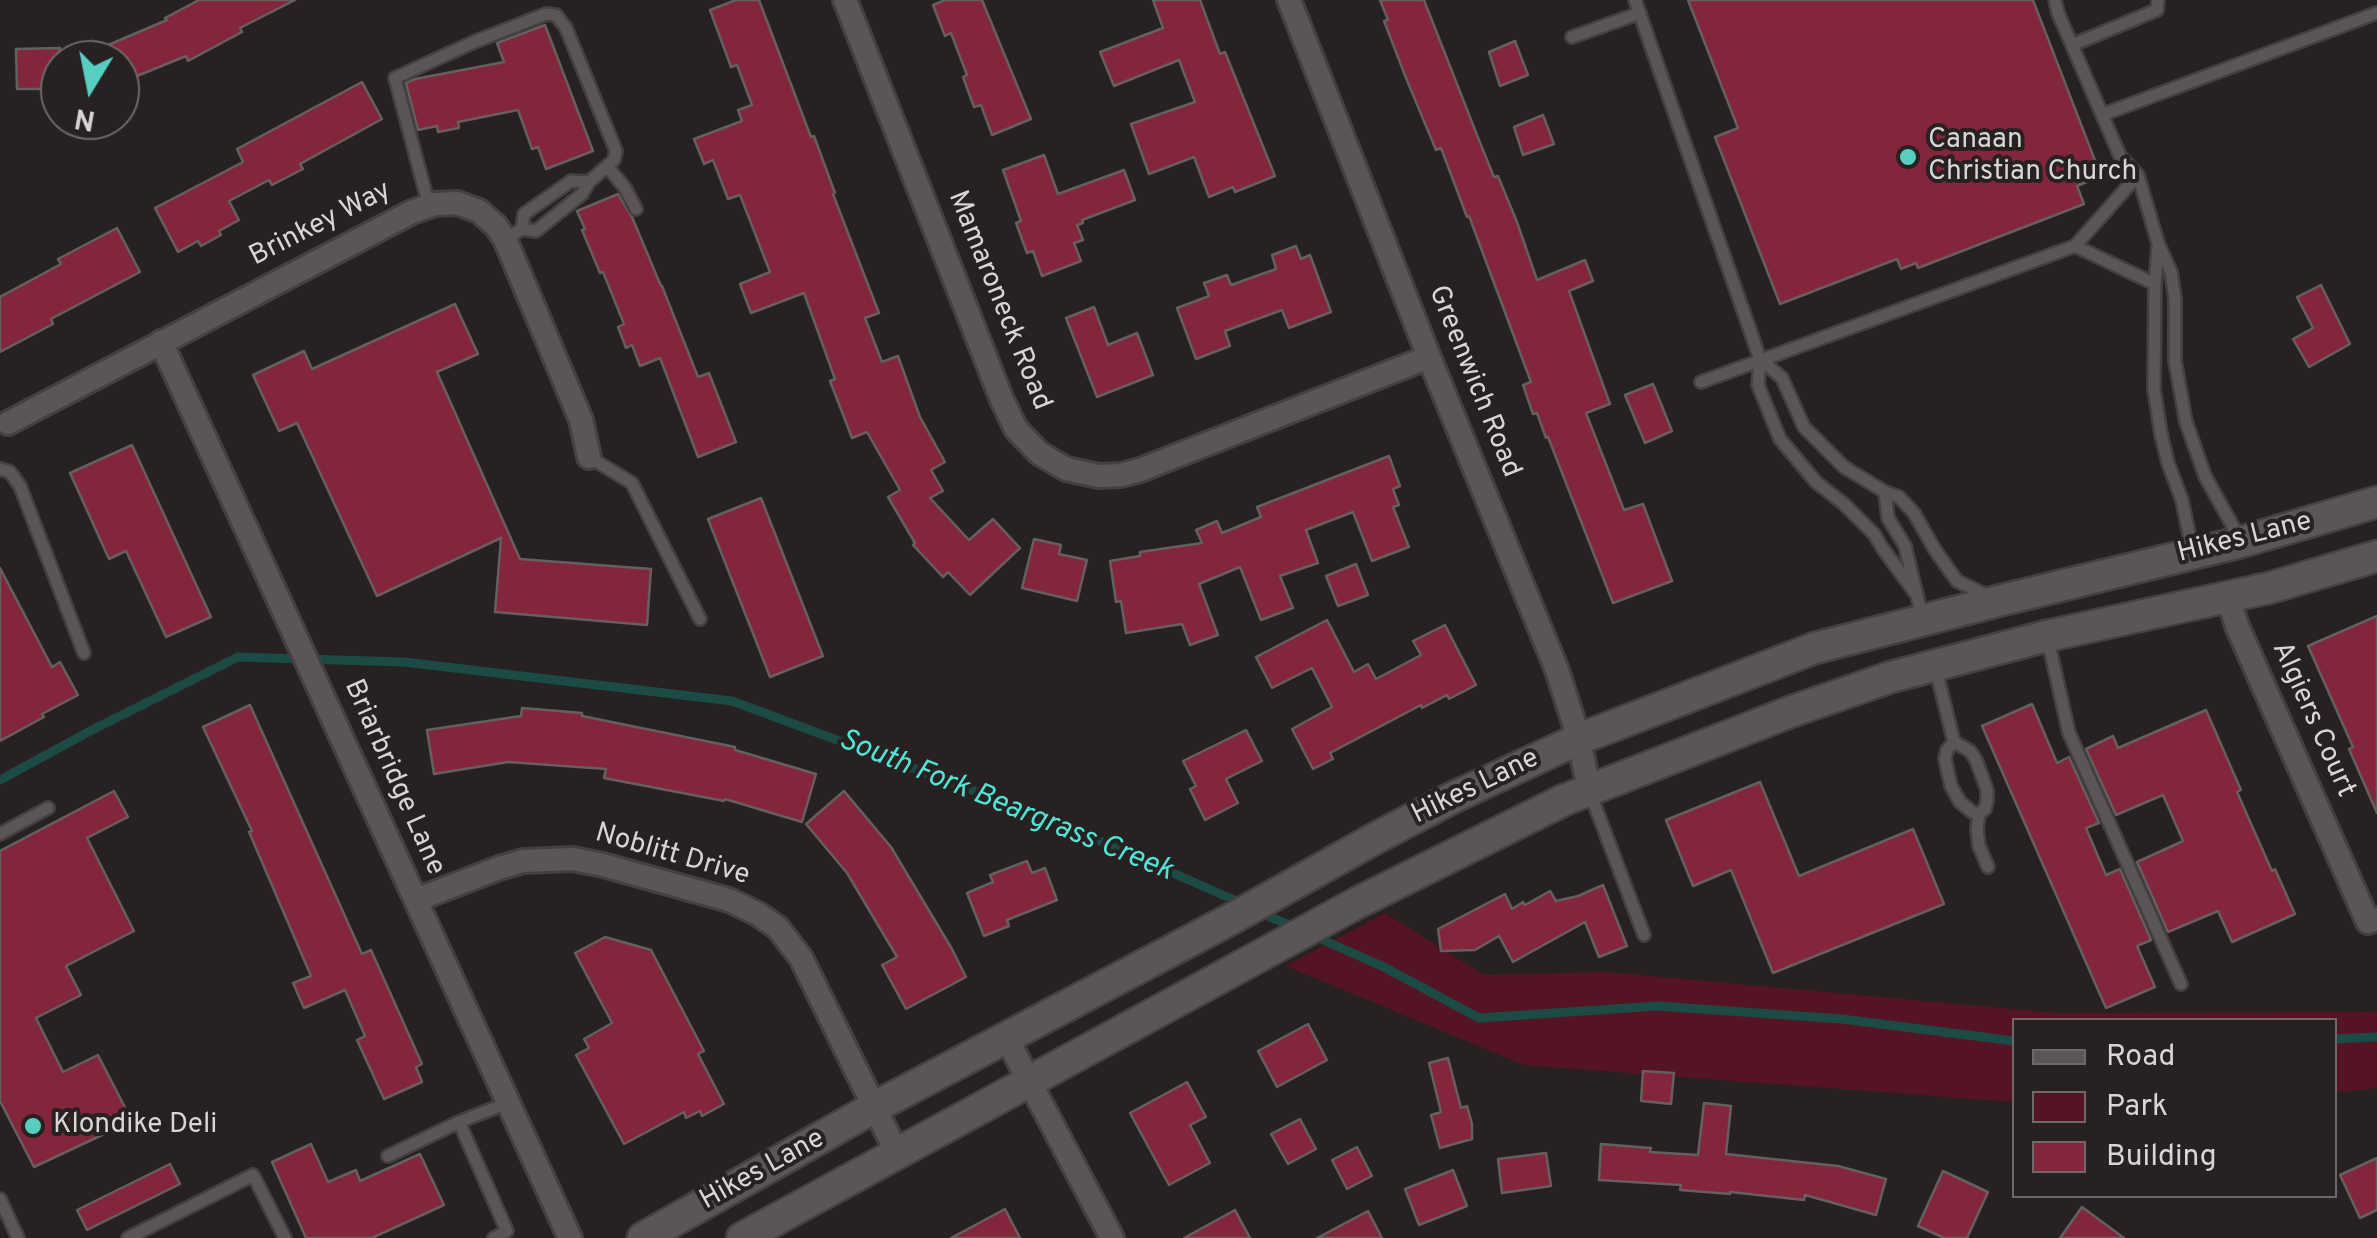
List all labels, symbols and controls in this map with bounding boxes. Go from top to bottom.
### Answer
north arrow [40,40,140,140]
text: N [72,98,98,137]
place label: Canaan Christian Church [1928,124,2137,190]
marker: Canaan Christian Church [1897,146,1919,168]
street label: Brinkey Way [245,175,397,275]
street label: Mamaroneck Road [939,187,1057,415]
street label: Greenwich Road [1419,281,1527,483]
street label: Hikes Lane [2174,506,2316,572]
street label: Algiers Court [2263,637,2361,803]
street label: Briarbridge Lane [335,675,451,881]
water label: South Fork Beargrass Creek [833,723,1177,891]
street label: Hikes Lane [1407,743,1545,833]
street label: Noblitt Drive [591,818,753,894]
legend [2012,1018,2337,1198]
text: Road [2106,1039,2175,1076]
text: Park [2106,1089,2168,1126]
place label: Klondike Deli [53,1109,217,1143]
marker: Klondike Deli [22,1115,44,1137]
street label: Hikes Lane [695,1123,831,1219]
text: Building [2106,1139,2217,1176]

